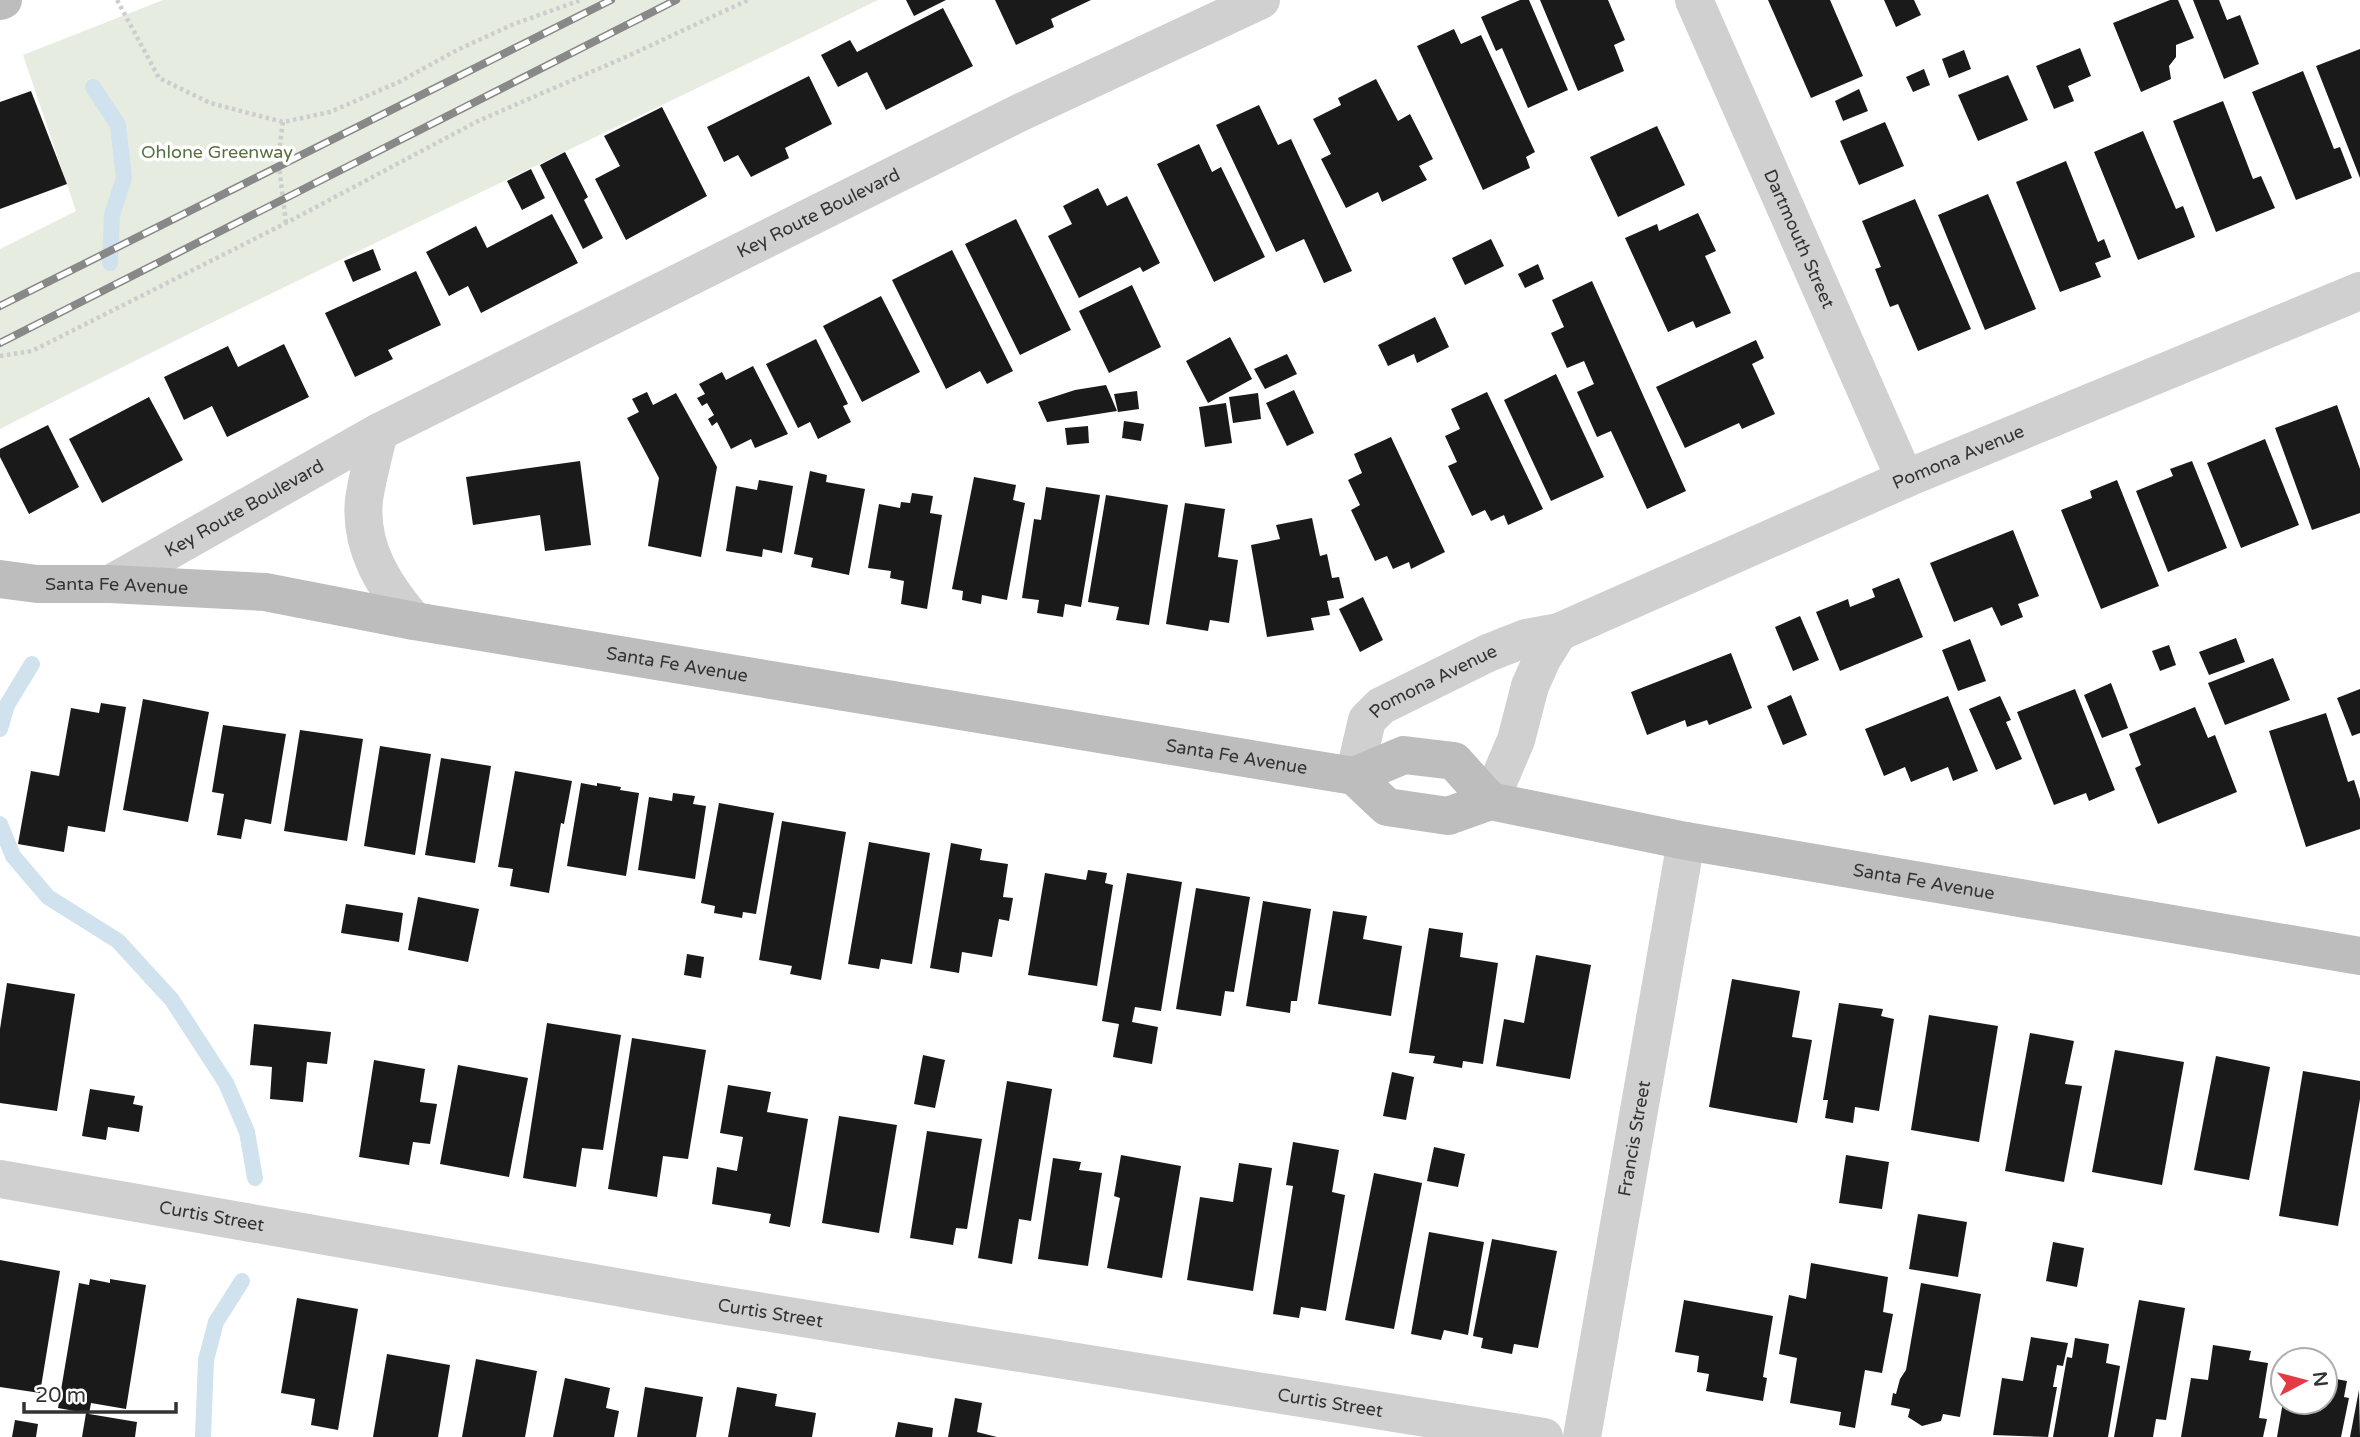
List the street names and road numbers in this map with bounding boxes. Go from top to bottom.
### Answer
street label: Key Route Boulevard [733,163,904,263]
street label: Dartmouth Street [1759,166,1840,312]
street label: Pomona Avenue [1889,420,2027,494]
street label: Key Route Boulevard [161,455,328,562]
street label: Santa Fe Avenue [45,573,189,599]
street label: Pomona Avenue [1364,640,1500,723]
street label: Santa Fe Avenue [605,642,750,687]
street label: Santa Fe Avenue [1164,734,1309,779]
street label: Santa Fe Avenue [1852,859,1996,904]
street label: Francis Street [1613,1079,1655,1198]
street label: Curtis Street [157,1196,266,1236]
street label: Curtis Street [716,1294,825,1332]
street label: Curtis Street [1276,1383,1385,1422]

